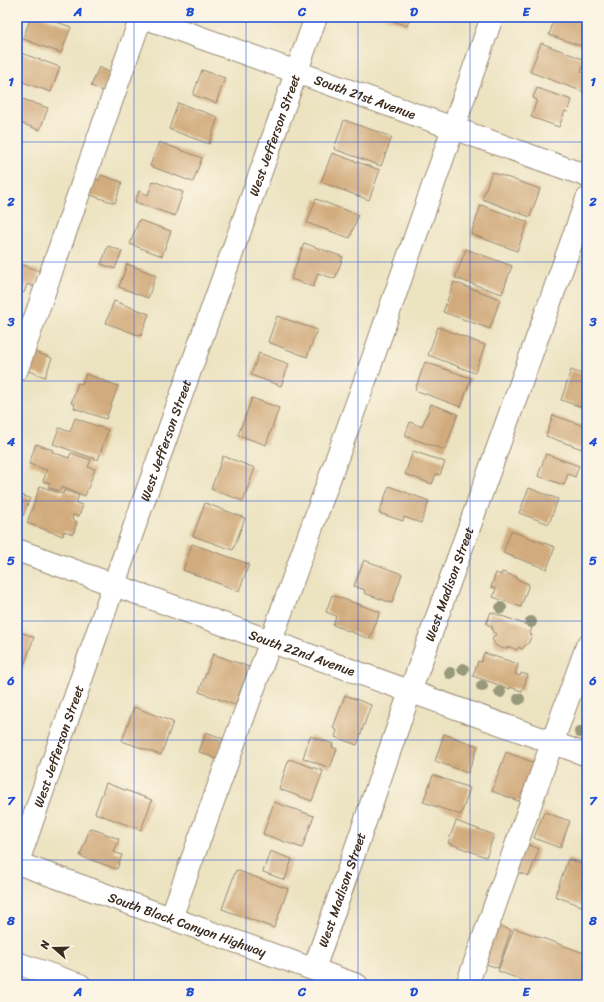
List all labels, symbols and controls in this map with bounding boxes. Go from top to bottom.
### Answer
text: A [73,0,82,23]
text: B [186,0,195,23]
text: C [297,0,307,23]
text: D [410,0,418,23]
text: E [522,0,531,23]
street label: South 21st Avenue [311,68,419,126]
text: 1 [8,70,14,93]
text: 1 [590,70,596,93]
street label: West Jefferson Street [242,71,307,199]
text: 2 [6,190,15,213]
text: 2 [588,190,597,213]
text: 3 [6,310,15,333]
text: 3 [588,310,597,333]
street label: West Jefferson Street [133,376,198,505]
text: 4 [6,430,16,453]
text: 4 [588,430,598,453]
street label: West Madison Street [418,523,481,645]
text: 5 [7,549,15,572]
text: 5 [589,549,597,572]
street label: South 22nd Avenue [246,623,358,683]
text: 6 [6,669,15,692]
text: 6 [588,669,597,692]
street label: West Jefferson Street [27,682,91,810]
text: 7 [7,789,16,812]
text: 7 [589,789,598,812]
street label: West Madison Street [311,829,373,950]
street label: South Black Canyon Highway [105,886,270,964]
text: 8 [6,909,15,932]
text: 8 [588,909,597,932]
north arrow [34,928,74,968]
text: N [34,938,55,953]
text: A [73,980,82,1002]
text: B [186,980,195,1002]
text: C [297,980,307,1002]
text: D [410,980,418,1002]
text: E [522,980,531,1002]

